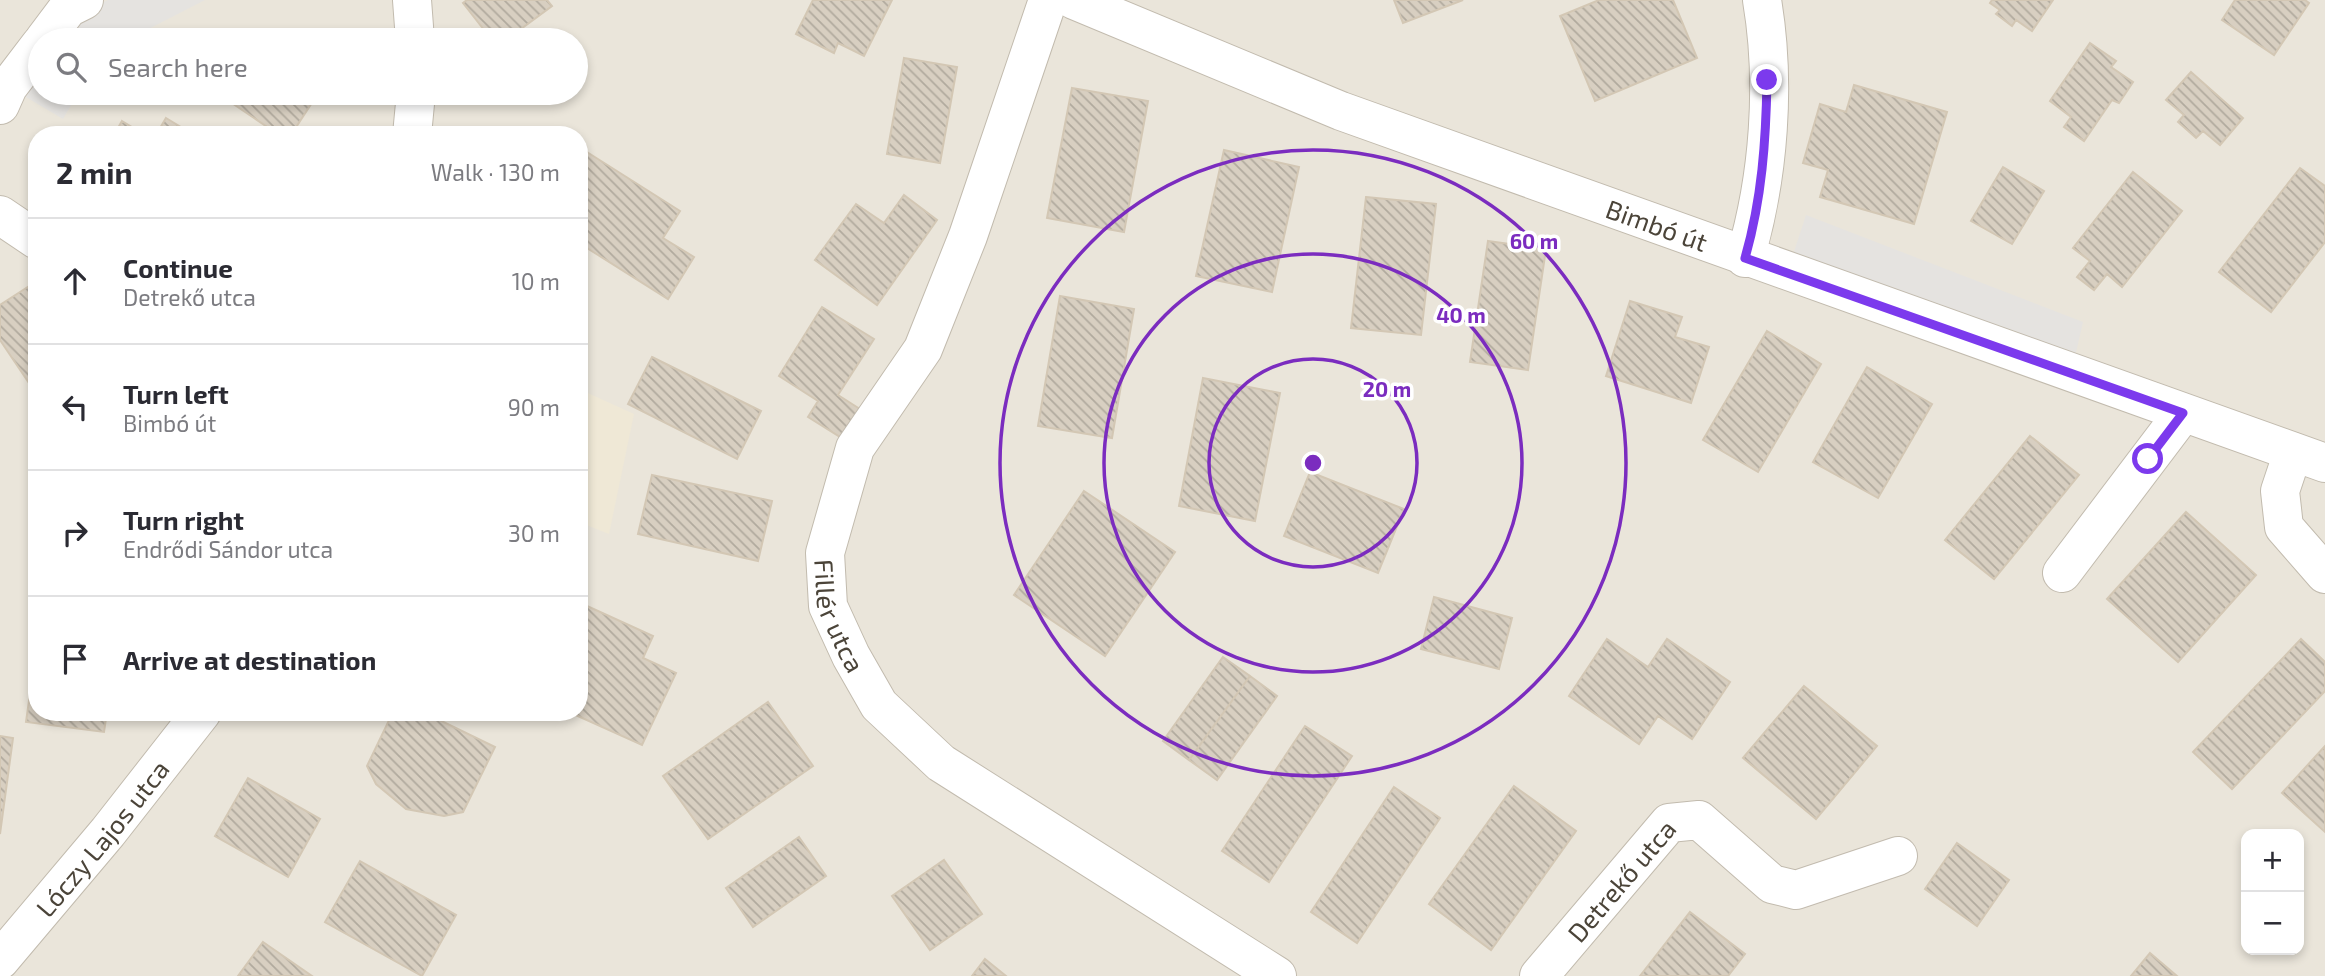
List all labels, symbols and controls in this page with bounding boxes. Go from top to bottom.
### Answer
search box [28,28,588,105]
icon: search [52,48,90,86]
text: Search here [108,51,248,82]
route end [1751,64,1782,95]
text: 2 min [56,154,133,190]
text: Walk · 130 m [431,158,560,186]
street label: Bimbó út [1602,192,1712,257]
text: 60 m [1510,228,1558,253]
text: Continue [123,252,233,283]
icon: ahead [56,262,94,300]
text: 10 m [512,267,560,295]
text: Detrekő utca [123,283,256,311]
text: 40 m [1436,302,1486,327]
text: 20 m [1363,376,1411,401]
text: Turn left [123,378,229,409]
icon: left [56,388,94,426]
text: 90 m [508,393,560,421]
text: Bimbó út [123,409,216,437]
route start [2132,443,2163,474]
centre of rings [1301,451,1325,475]
text: Turn right [123,504,244,535]
icon: right [56,514,94,552]
text: 30 m [508,519,560,547]
text: Endrődi Sándor utca [123,535,333,563]
street label: Fillér utca [810,558,872,677]
icon: arrive [56,640,94,678]
text: Arrive at destination [123,644,376,675]
street label: Lóczy Lajos utca [29,753,174,922]
street label: Detrekő utca [1560,813,1681,947]
map controls [2241,829,2304,955]
button: + [2241,829,2304,892]
button: − [2241,892,2304,955]

